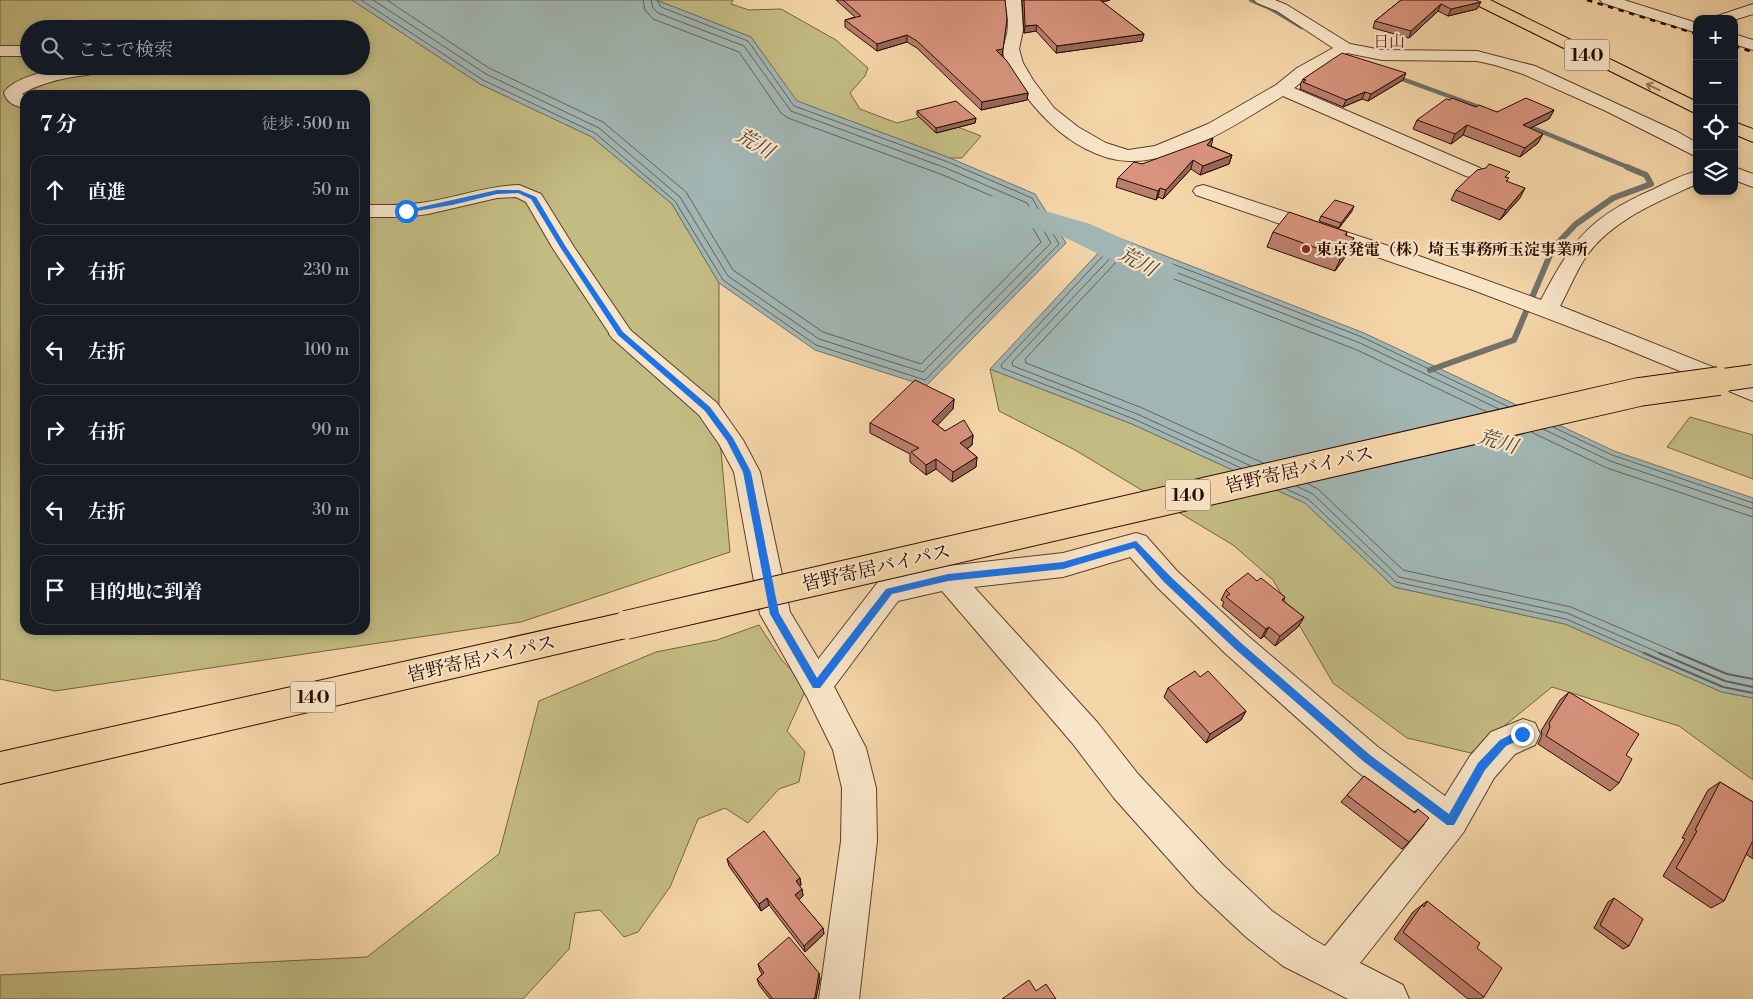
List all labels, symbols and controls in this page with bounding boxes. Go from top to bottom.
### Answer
map controls [1693,15,1738,195]
button: + [1693,15,1738,60]
search box [20,20,370,75]
district label: 日山 [1373,32,1405,52]
icon: search [38,34,66,62]
text: ここで検索 [78,38,173,62]
road number: 140 [1564,40,1610,70]
button: − [1693,60,1738,105]
one-way arrow [1646,82,1661,91]
button: locate [1693,105,1738,150]
text: 7 分 [40,112,77,138]
text: 徒歩 · 500 m [261,114,350,134]
water label: 荒川 [731,123,780,166]
button: layers [1693,150,1738,195]
icon: ahead [41,176,69,204]
text: 直進 [88,180,126,204]
text: 50 m [312,180,349,200]
route start [395,200,418,223]
place label: 東京発電（株）埼玉事務所玉淀事業所 [1316,240,1588,260]
water label: 荒川 [1114,242,1163,284]
marker: 東京発電（株）埼玉事務所玉淀事業所 [1300,243,1312,255]
icon: right [41,256,69,284]
text: 右折 [88,260,126,284]
text: 230 m [303,260,349,280]
icon: left [41,336,69,364]
text: 左折 [88,340,126,364]
text: 100 m [304,340,349,360]
icon: right [41,416,69,444]
text: 右折 [88,420,126,444]
text: 90 m [311,420,349,440]
water label: 荒川 [1475,425,1522,461]
street label: 皆野寄居バイパス [1223,441,1376,499]
road number: 140 [1166,480,1210,510]
icon: left [41,496,69,524]
text: 左折 [88,500,126,524]
text: 30 m [312,500,349,520]
street label: 皆野寄居バイパス [800,539,953,597]
icon: arrive [41,576,69,604]
text: 目的地に到着 [88,580,202,604]
street label: 皆野寄居バイパス [405,630,558,688]
road number: 140 [290,682,336,712]
route end [1511,723,1534,746]

